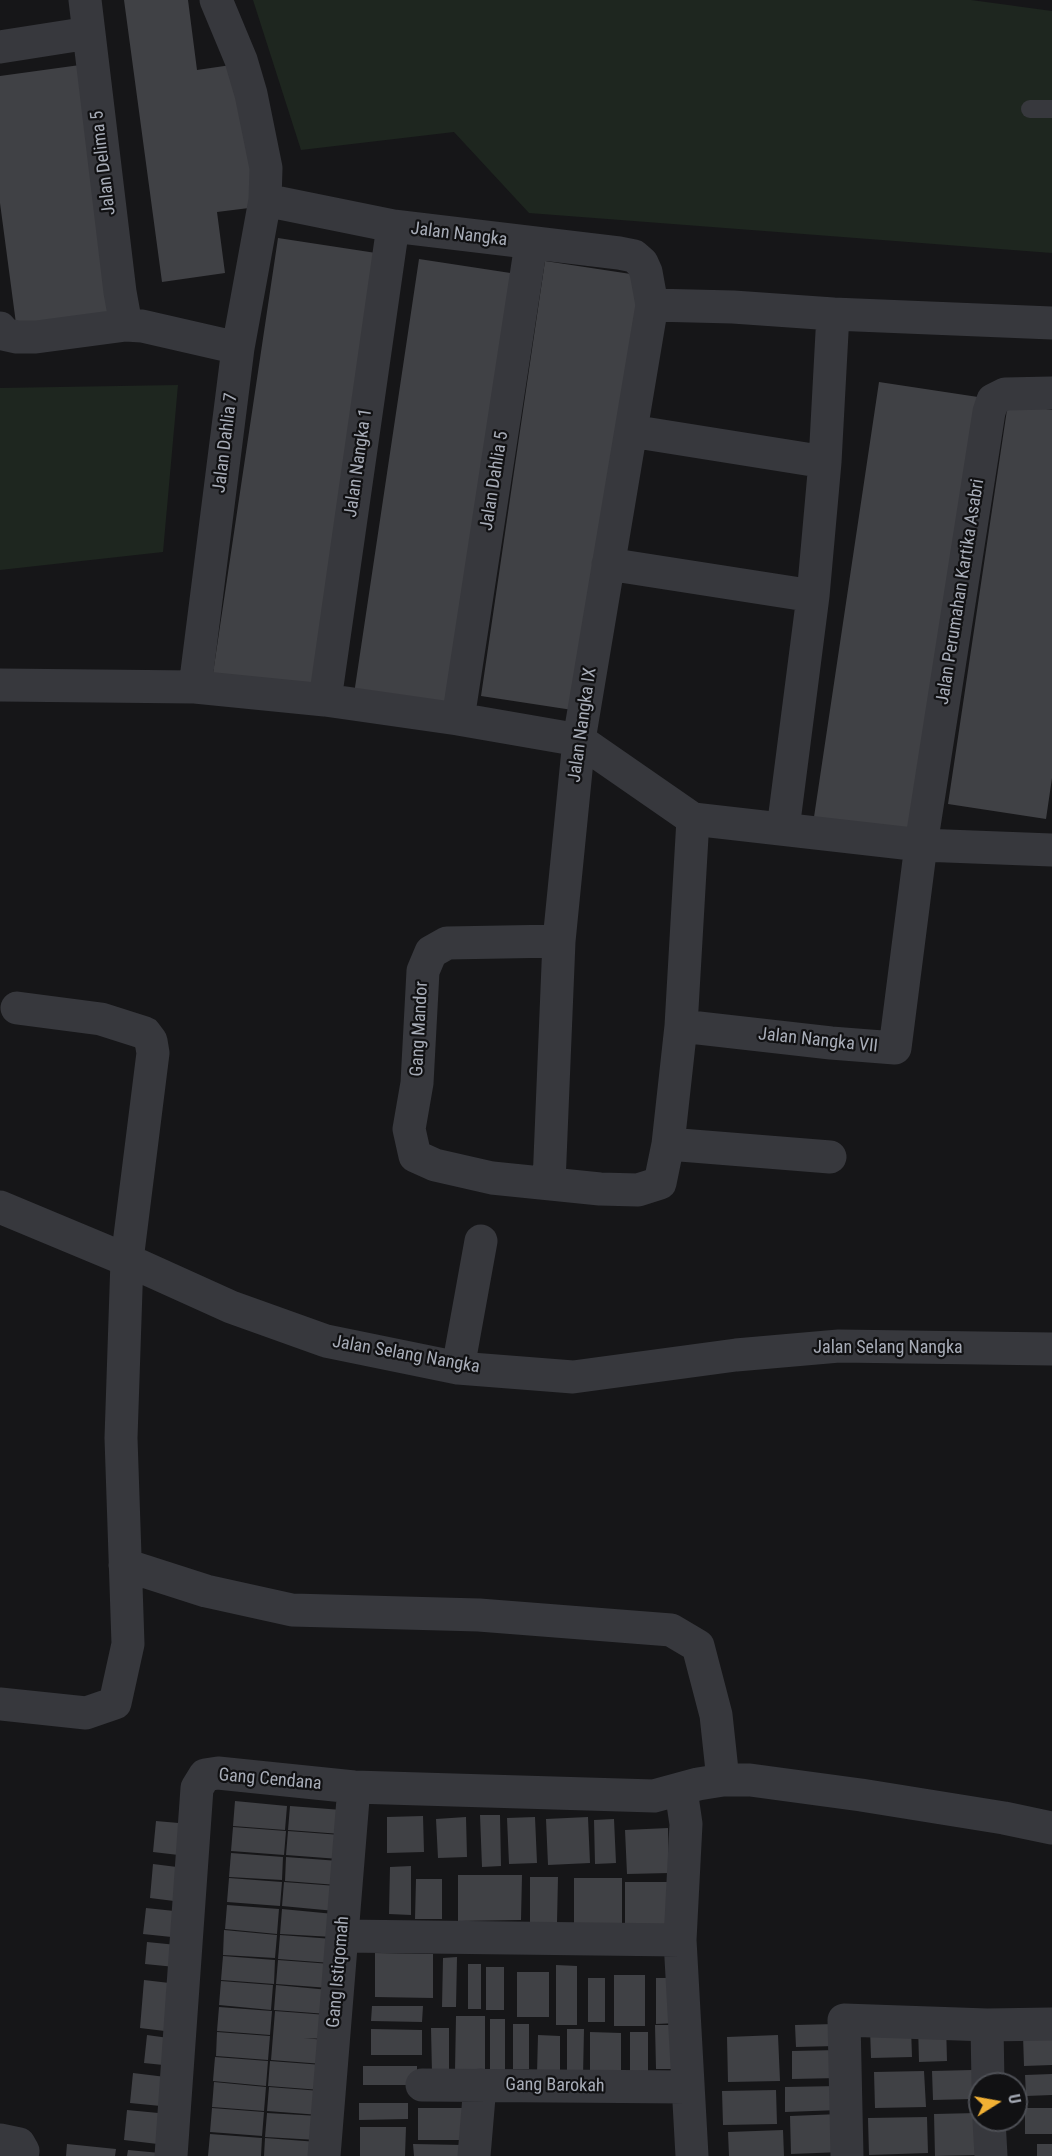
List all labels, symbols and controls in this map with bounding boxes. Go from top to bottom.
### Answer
street label: Jalan Delima 5 [87,110,121,216]
street label: Jalan Nangka [410,218,508,252]
street label: Jalan Dahlia 7 [209,392,243,494]
street label: Jalan Nangka 1 [341,407,377,519]
street label: Jalan Dahlia 5 [476,430,514,532]
street label: Jalan Perumahan Kartika Asabri [932,478,990,706]
street label: Jalan Nangka IX [564,666,602,784]
street label: Gang Mandor [407,981,433,1077]
street label: Jalan Nangka VII [757,1024,879,1058]
street label: Jalan Selang Nangka [331,1331,481,1379]
street label: Jalan Selang Nangka [813,1337,963,1359]
street label: Gang Cendana [218,1765,322,1795]
street label: Gang Istiqomah [323,1915,355,2029]
north arrow [968,2072,1028,2132]
street label: Gang Barokah [505,2074,605,2098]
text: U [1004,2093,1024,2105]

